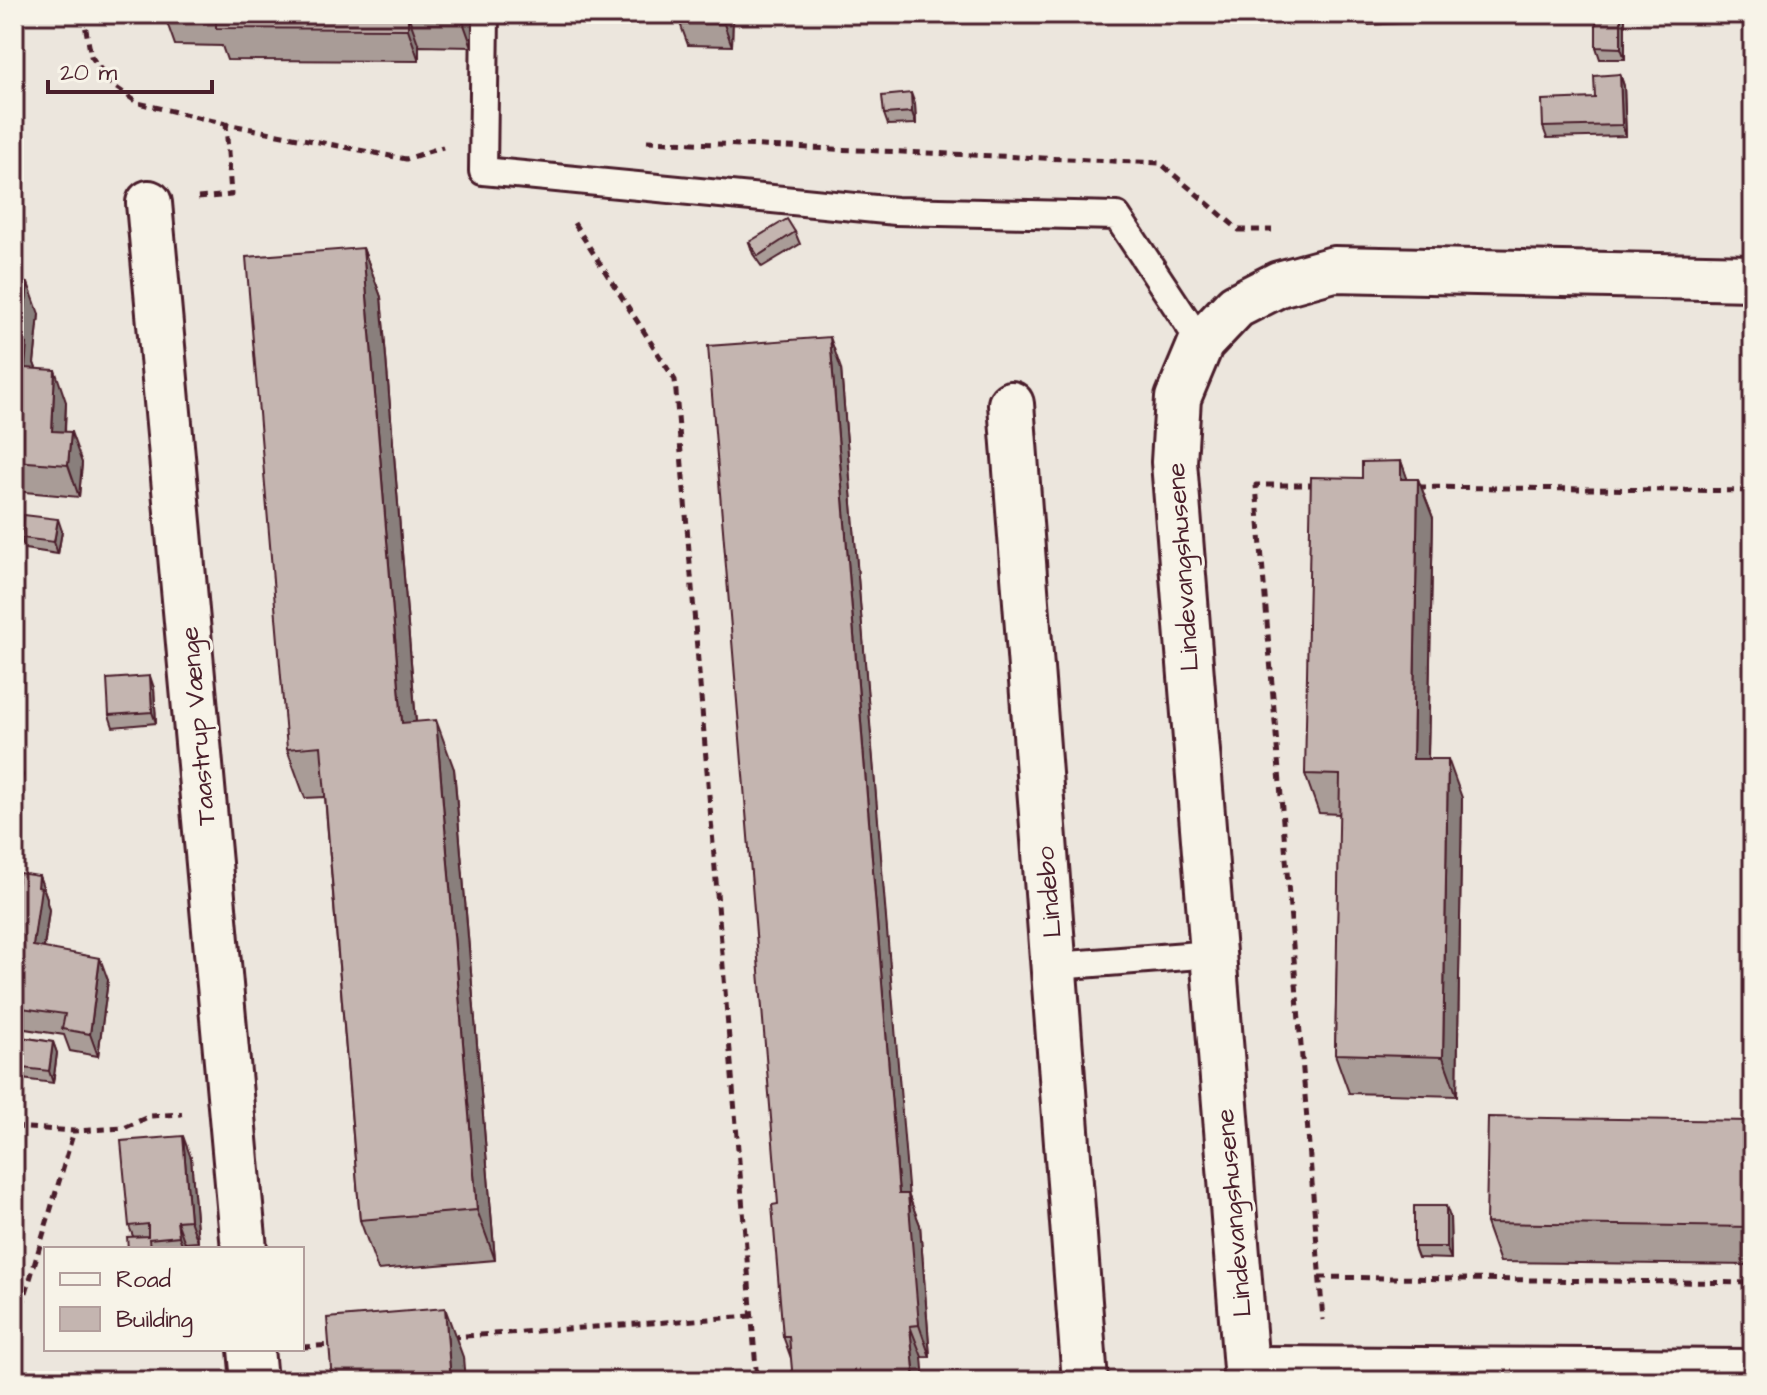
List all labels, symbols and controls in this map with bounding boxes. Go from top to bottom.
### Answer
scale bar [48,44,212,94]
text: 20 m [60,56,117,90]
street label: Lindevangshusene [1158,461,1210,672]
street label: Taastrup Vænge [171,625,227,827]
street label: Lindebo [1027,844,1071,939]
street label: Lindevangshusene [1207,1107,1263,1319]
legend [44,1247,304,1351]
text: Road [116,1263,171,1297]
text: Building [116,1303,193,1338]

